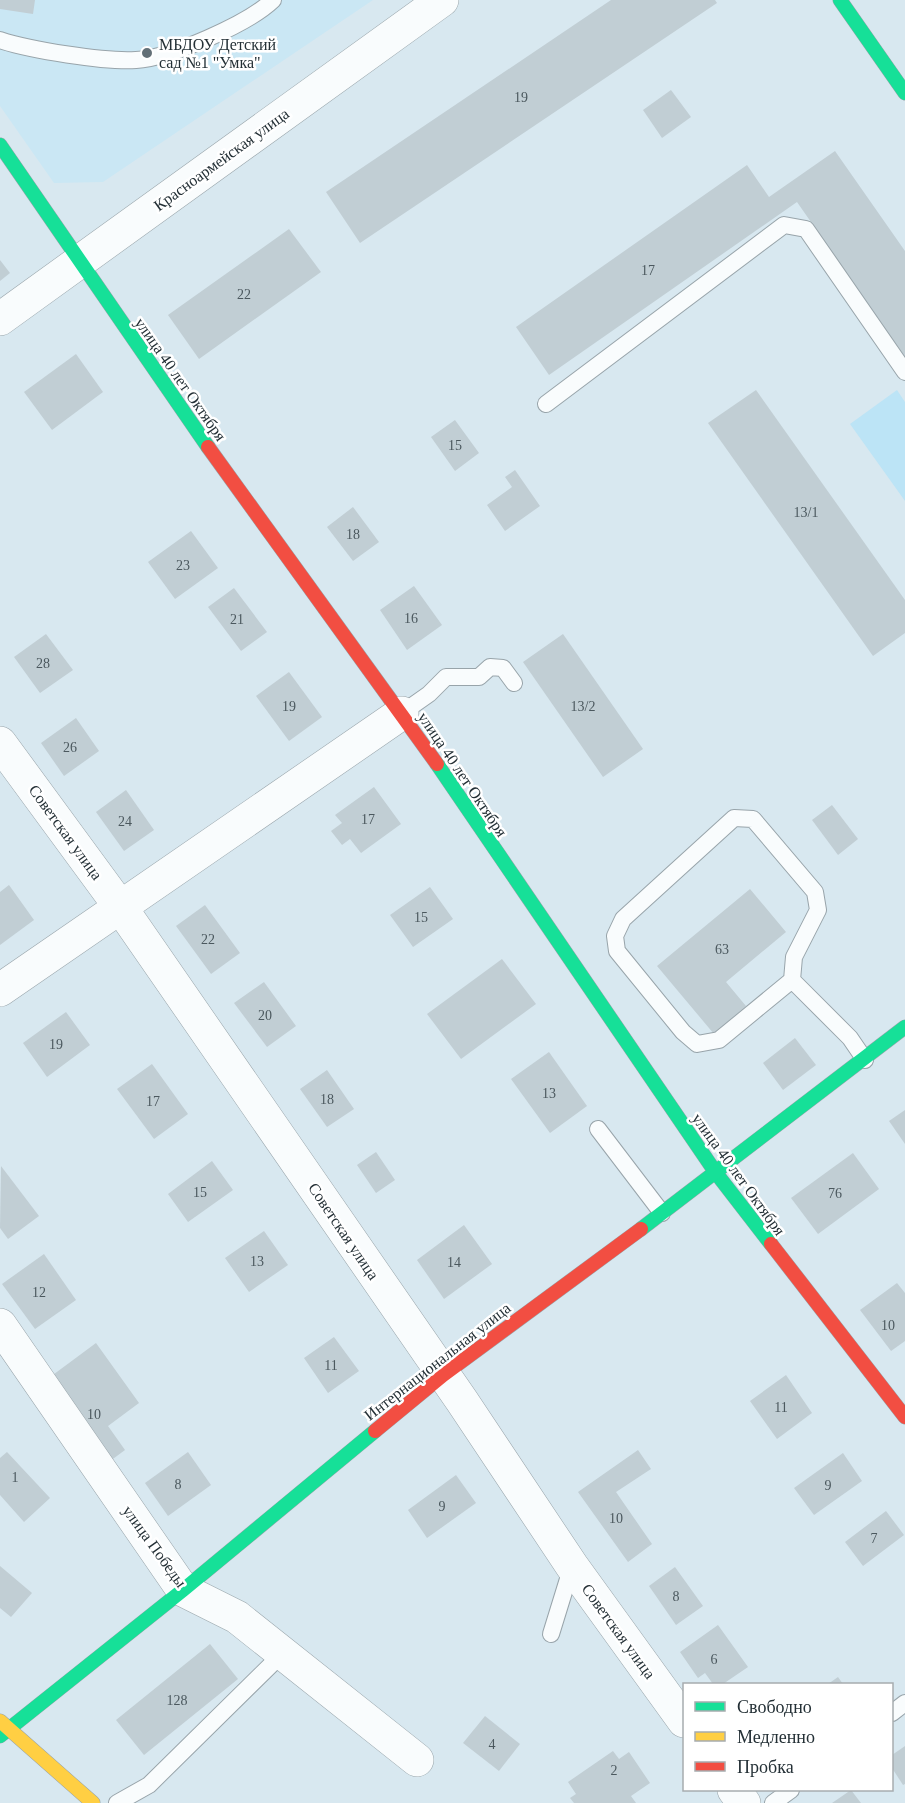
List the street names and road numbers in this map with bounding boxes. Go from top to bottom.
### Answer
street label: Красноармейская улица [150,105,293,215]
street label: улица 40 лет Октября [131,314,230,445]
street label: улица 40 лет Октября [414,709,511,841]
street label: Советская улица [25,782,106,884]
street label: улица 40 лет Октября [688,1110,789,1240]
street label: Советская улица [304,1180,382,1283]
street label: Интернациональная улица [361,1299,514,1424]
street label: улица Победы [118,1502,190,1591]
street label: Советская улица [578,1581,659,1683]

